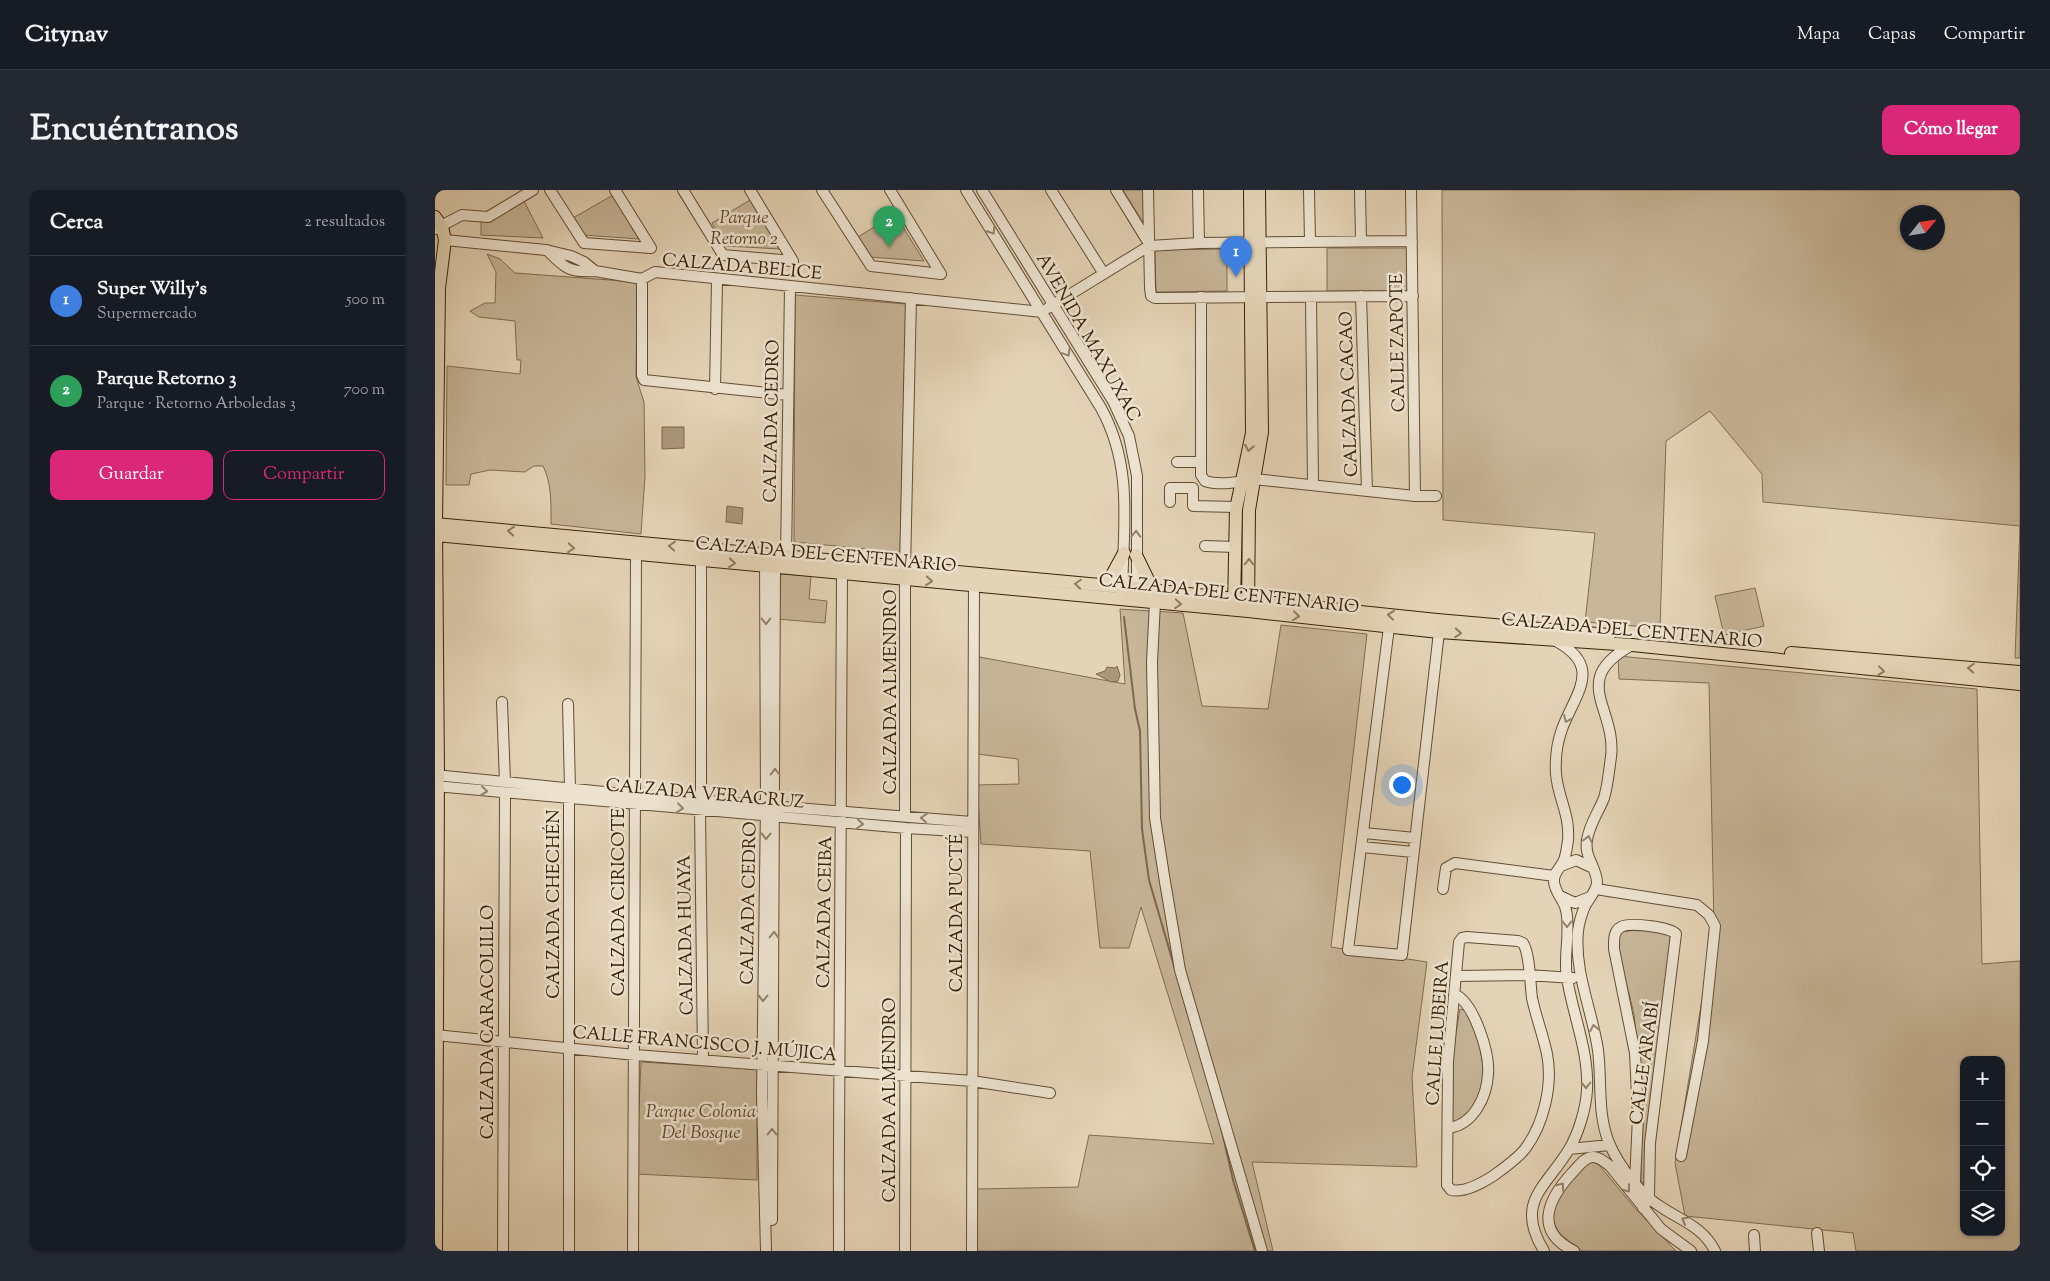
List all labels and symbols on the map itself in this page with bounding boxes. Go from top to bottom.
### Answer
north arrow [1900,205,1945,250]
park label: Parque Retorno 2 [710,206,778,253]
pin: 2 [873,206,905,247]
one-way arrow [986,226,995,235]
pin: 1 [1220,236,1252,277]
street label: CALZADA BELICE [661,248,823,288]
street label: AVENIDA MAXUXAC [1028,249,1146,427]
street label: CALLE ZAPOTE [1385,273,1413,412]
street label: CALZADA CACAO [1334,310,1366,477]
street label: CALZADA CEDRO [759,339,787,503]
one-way arrow [1061,348,1071,357]
one-way arrow [1244,444,1254,453]
one-way arrow [506,526,514,537]
one-way arrow [1131,530,1141,538]
street label: CALZADA DEL CENTENARIO [694,532,957,580]
one-way arrow [668,541,676,552]
one-way arrow [567,542,575,553]
one-way arrow [729,557,737,568]
one-way arrow [1244,558,1254,566]
street label: CALZADA DEL CENTENARIO [1097,568,1360,622]
one-way arrow [925,575,933,586]
one-way arrow [1074,578,1082,589]
street label: CALZADA ALMENDRO [879,589,905,795]
one-way arrow [1174,598,1182,609]
street label: CALZADA DEL CENTENARIO [1500,608,1763,656]
one-way arrow [1293,610,1301,621]
one-way arrow [1387,610,1395,621]
one-way arrow [761,618,771,625]
one-way arrow [1454,628,1462,639]
one-way arrow [1967,663,1975,674]
one-way arrow [1877,665,1885,676]
one-way arrow [1562,714,1573,723]
one-way arrow [770,768,780,776]
your location [1389,772,1415,798]
street label: CALZADA VERACRUZ [605,773,805,817]
one-way arrow [480,785,488,796]
one-way arrow [677,802,685,813]
street label: CALZADA CIRICOTE [607,808,633,996]
street label: CALZADA CHECHÉN [542,809,568,999]
one-way arrow [919,813,927,824]
one-way arrow [856,818,864,829]
street label: CALZADA CEDRO [736,821,764,985]
one-way arrow [761,832,771,840]
street label: CALZADA PUCTÉ [945,834,971,992]
street label: CALZADA CEIBA [812,835,840,989]
one-way arrow [1582,835,1593,844]
street label: CALZADA HUAYA [673,854,701,1015]
street label: CALZADA CARACOLILLO [476,905,502,1139]
one-way arrow [1561,920,1572,928]
one-way arrow [769,931,779,938]
street label: CALLE LUBEIRA [1421,959,1457,1107]
one-way arrow [758,995,768,1003]
street label: CALZADA ALMENDRO [878,997,904,1203]
street label: CALLE ARABÍ [1624,1000,1668,1127]
street label: CALLE FRANCISCO J. MÚJICA [571,1019,839,1070]
one-way arrow [1589,1024,1599,1033]
one-way arrow [1581,1081,1591,1089]
park label: Parque Colonia Del Bosque [646,1100,756,1147]
one-way arrow [767,1128,777,1136]
one-way arrow [1555,1183,1564,1192]
one-way arrow [1621,1183,1630,1193]
one-way arrow [1682,1217,1691,1227]

